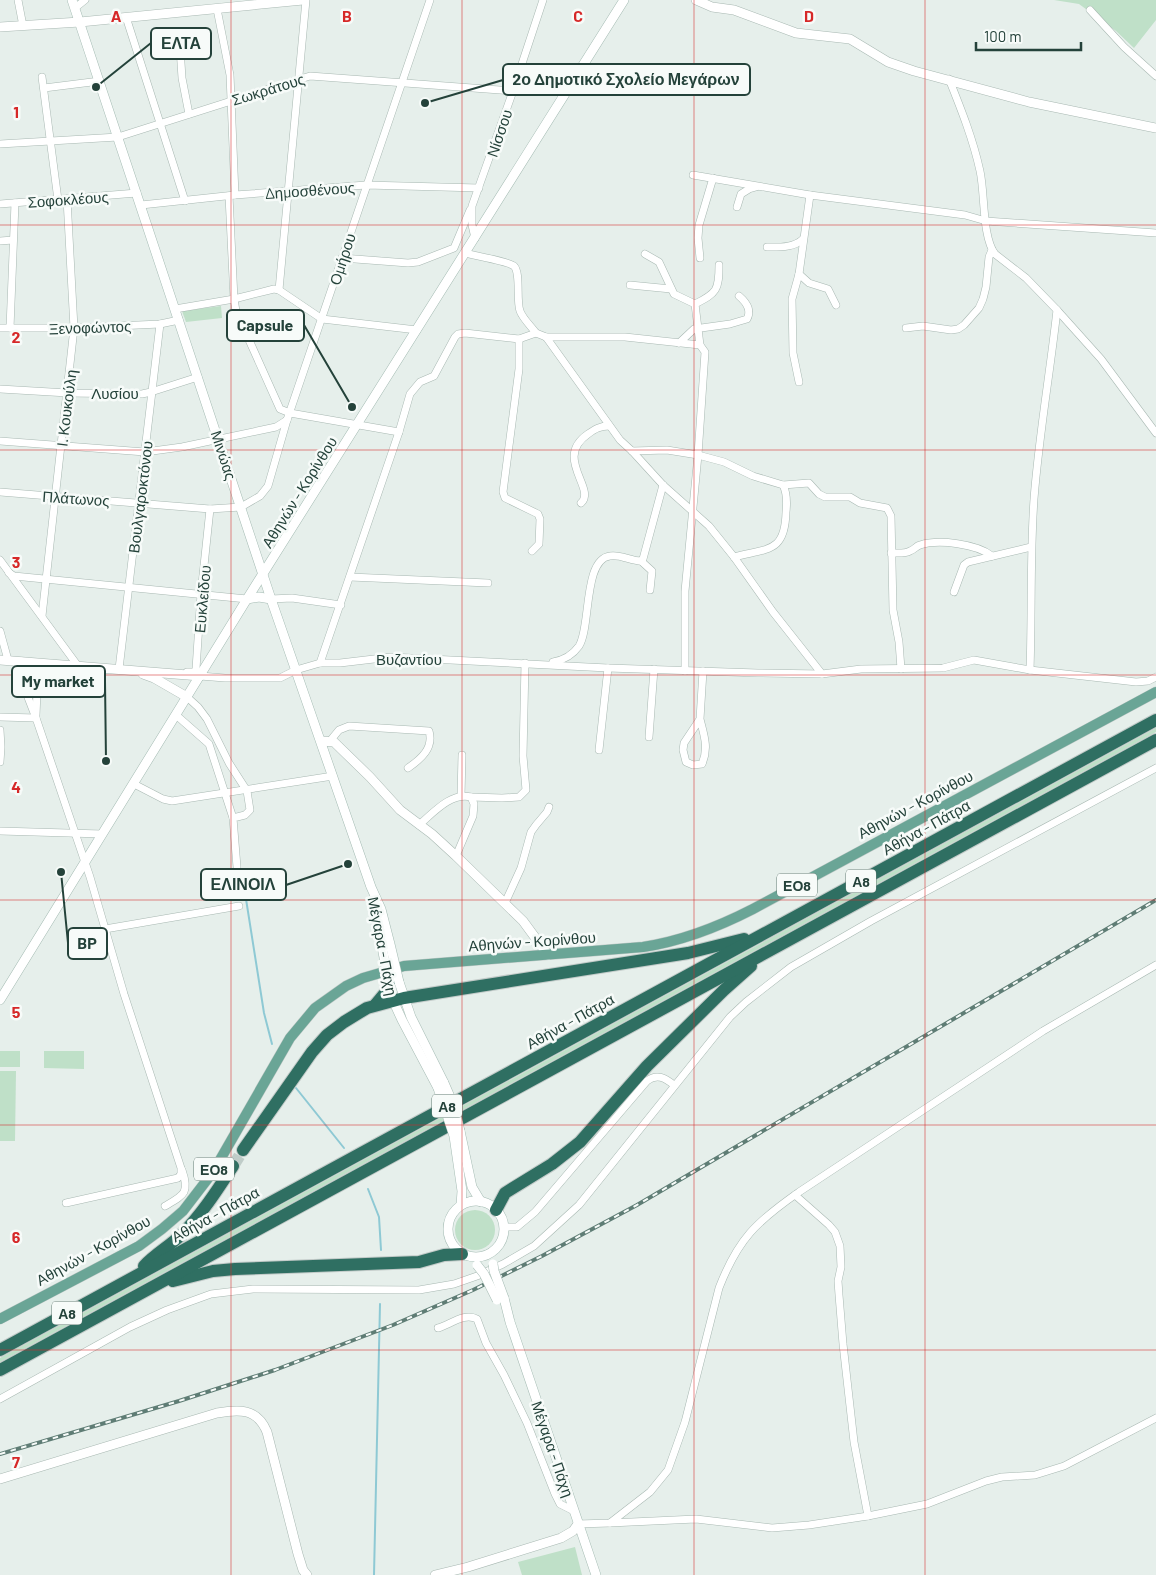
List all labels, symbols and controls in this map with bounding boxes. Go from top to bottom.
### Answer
text: A [111,6,122,25]
text: B [342,6,352,25]
text: C [573,6,583,25]
text: D [804,6,814,25]
scale bar [976,20,1081,52]
text: 100 m [984,27,1022,45]
callout: ΕΛΤΑ [151,28,211,59]
text: ΕΛΤΑ [161,33,202,52]
callout: 2ο Δημοτικό Σχολείο Μεγάρων [503,64,750,95]
street label: Σωκράτους [229,69,307,109]
text: 2ο Δημοτικό Σχολείο Μεγάρων [512,69,740,88]
text: 1 [13,102,19,121]
street label: Νίσσου [482,107,516,159]
street label: Δημοσθένους [264,178,356,202]
street label: Σοφοκλέους [27,187,109,211]
street label: Ομήρου [325,231,359,287]
callout: Capsule [227,310,304,341]
text: Capsule [237,315,294,334]
street label: Ξενοφώντος [48,317,132,337]
text: 2 [12,327,21,346]
street label: Ι. Κουκούλη [52,368,80,448]
street label: Λυσίου [91,384,139,402]
street label: Μινώας [208,428,240,482]
street label: Αθηνών - Κορίνθου [258,433,340,551]
street label: Βουλγαροκτόνου [124,440,156,554]
street label: Πλάτωνος [42,487,110,509]
text: 3 [12,552,20,571]
street label: Ευκλείδου [190,564,214,634]
street label: Βυζαντίου [376,650,442,668]
callout: My market [12,666,105,697]
text: My market [21,671,95,690]
street label: Αθηνών - Κορίνθου [854,766,976,842]
text: 4 [11,777,21,796]
street label: Αθήνα - Πάτρα [879,795,973,858]
callout: ΕΛΙΝΟΙΛ [201,869,286,900]
road number: Α8 [846,869,876,892]
text: ΕΛΙΝΟΙΛ [211,874,276,893]
road number: ΕΟ8 [777,874,817,896]
street label: Μέγαρα - Πάχη [365,895,401,997]
callout: BP [68,928,107,959]
street label: Αθηνών - Κορίνθου [468,928,596,954]
text: BP [77,933,97,952]
street label: Αθήνα - Πάτρα [523,989,617,1052]
text: 5 [12,1002,21,1021]
road number: Α8 [432,1094,462,1118]
road number: ΕΟ8 [194,1158,234,1180]
street label: Αθήνα - Πάτρα [168,1182,262,1245]
street label: Αθηνών - Κορίνθου [33,1211,153,1289]
text: 6 [12,1227,21,1246]
road number: Α8 [52,1302,82,1325]
street label: Μέγαρα - Πάχη [528,1399,578,1499]
text: 7 [12,1452,20,1471]

